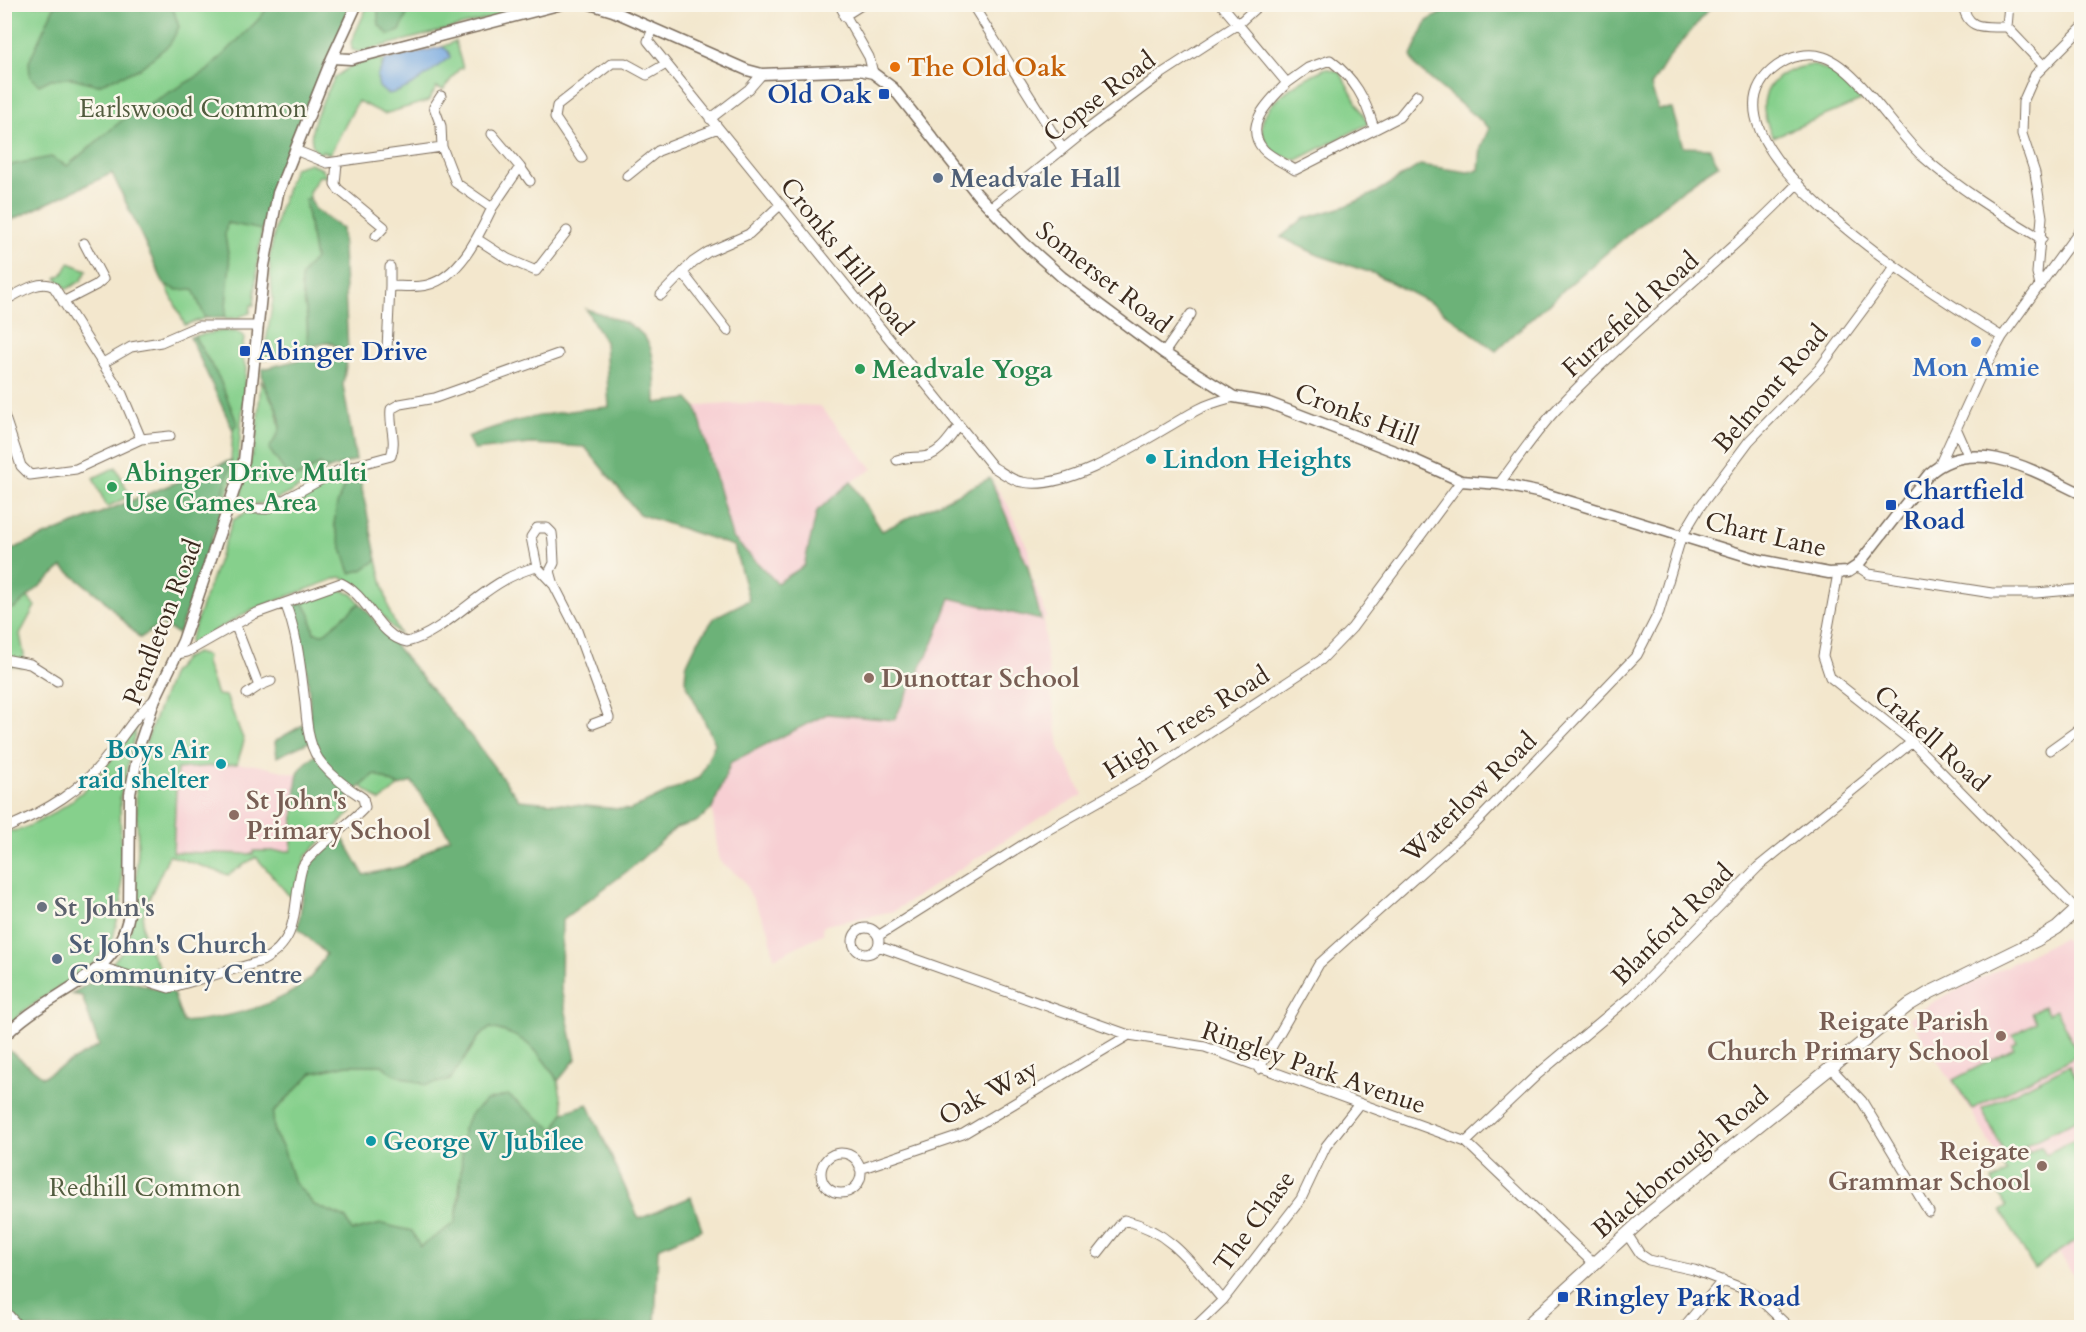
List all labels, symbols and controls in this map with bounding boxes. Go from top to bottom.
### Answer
street label: Copse Road [1036,42,1163,150]
place label: The Old Oak [907,50,1067,85]
marker: The Old Oak [888,60,902,74]
place label: Old Oak [767,77,873,112]
marker: Old Oak [877,87,891,101]
park label: Earlswood Common [79,91,308,126]
place label: Meadvale Hall [950,161,1121,196]
street label: Cronks Hill Road [772,170,921,343]
marker: Meadvale Hall [931,171,945,185]
street label: Somerset Road [1029,213,1179,342]
street label: Furzefield Road [1554,243,1706,385]
street label: Belmont Road [1705,317,1836,460]
place label: Abinger Drive [257,334,428,369]
marker: Mon Amie [1969,335,1983,349]
marker: Abinger Drive [238,344,252,358]
place label: Mon Amie [1912,350,2040,385]
place label: Meadvale Yoga [872,352,1053,387]
marker: Meadvale Yoga [853,362,867,376]
street label: Cronks Hill [1290,375,1424,454]
place label: Lindon Heights [1163,442,1352,477]
marker: Lindon Heights [1144,452,1158,466]
place label: Abinger Drive Multi Use Games Area [124,455,367,520]
place label: Chartfield Road [1903,473,2025,538]
marker: Abinger Drive Multi Use Games Area [105,480,119,494]
marker: Chartfield Road [1884,498,1898,512]
street label: Chart Lane [1702,504,1830,565]
street label: Pendleton Road [115,534,210,710]
street label: High Trees Road [1096,657,1276,788]
place label: Dunottar School [881,661,1080,696]
marker: Dunottar School [862,671,876,685]
street label: Crakell Road [1867,677,1997,800]
street label: Waterlow Road [1393,724,1545,871]
place label: Boys Air raid shelter [78,732,210,797]
marker: Boys Air raid shelter [214,757,228,771]
place label: St John's Primary School [246,783,431,848]
marker: St John's Primary School [227,808,241,822]
street label: Blanford Road [1604,855,1741,993]
place label: St John's [54,890,155,925]
marker: St John's [35,900,49,914]
place label: St John's Church Community Centre [69,927,303,992]
marker: St John's Church Community Centre [50,952,64,966]
place label: Reigate Parish Church Primary School [1707,1004,1989,1069]
street label: Ringley Park Avenue [1197,1013,1431,1122]
marker: Reigate Parish Church Primary School [1994,1029,2008,1043]
street label: Oak Way [932,1051,1044,1134]
street label: Blackborough Road [1585,1078,1776,1247]
place label: George V Jubilee [383,1124,584,1159]
marker: George V Jubilee [364,1134,378,1148]
place label: Reigate Grammar School [1828,1134,2030,1199]
marker: Reigate Grammar School [2035,1159,2049,1173]
street label: The Chase [1206,1163,1303,1279]
park label: Redhill Common [49,1170,241,1205]
place label: Ringley Park Road [1575,1280,1801,1315]
marker: Ringley Park Road [1556,1290,1570,1304]

